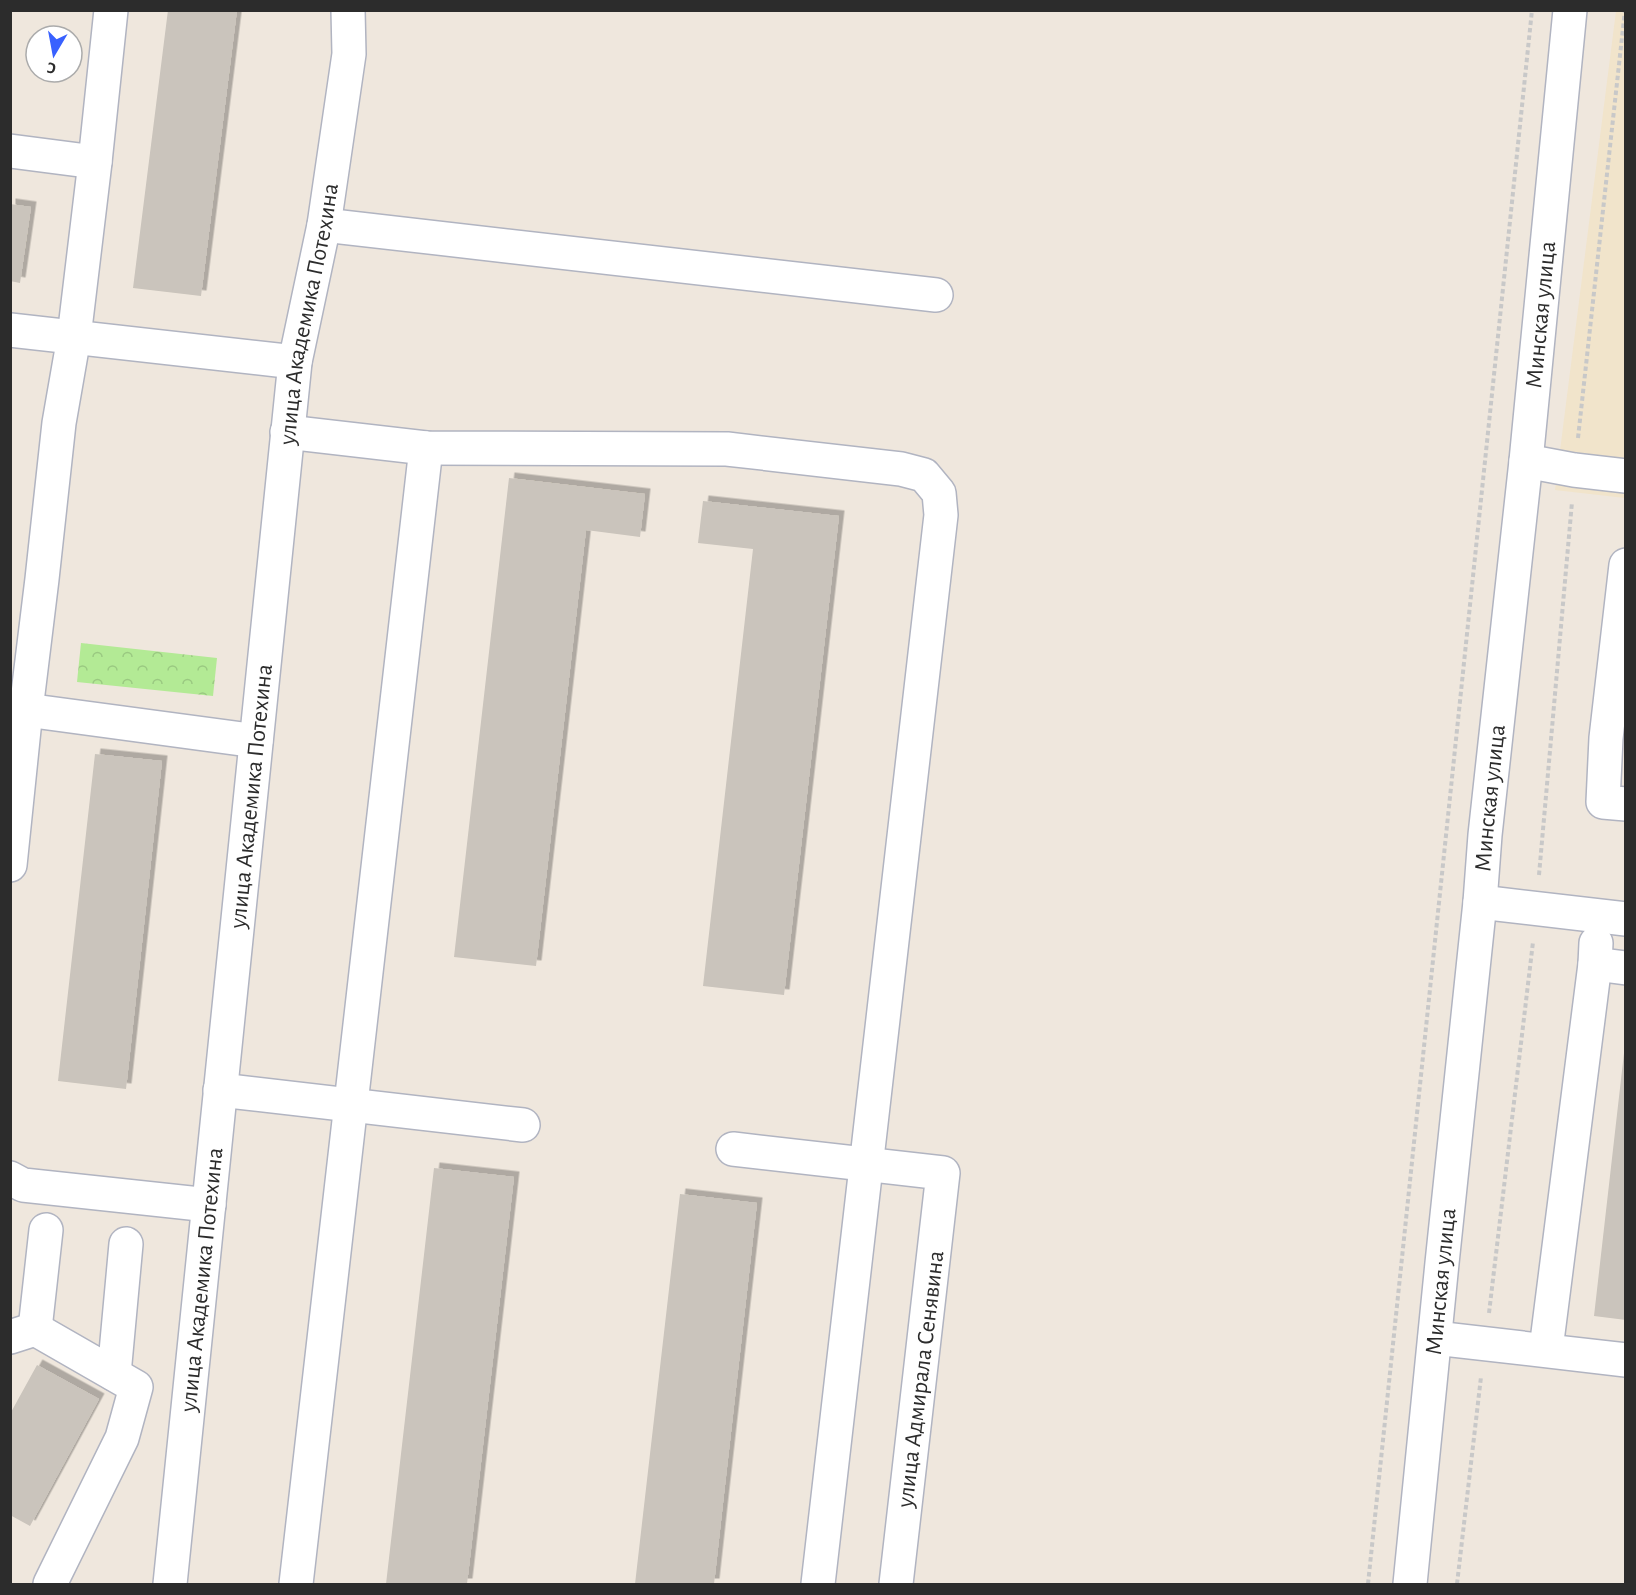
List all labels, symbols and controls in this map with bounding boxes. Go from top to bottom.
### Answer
north arrow [24,24,84,84]
text: С [46,59,57,76]
street label: улица Академика Потехина [276,182,343,447]
street label: Минская улица [1522,240,1560,390]
street label: улица Академика Потехина [226,663,277,930]
street label: Минская улица [1471,723,1510,873]
street label: улица Академика Потехина [177,1146,228,1414]
street label: Минская улица [1422,1207,1461,1356]
street label: улица Адмирала Сенявина [893,1249,949,1510]

